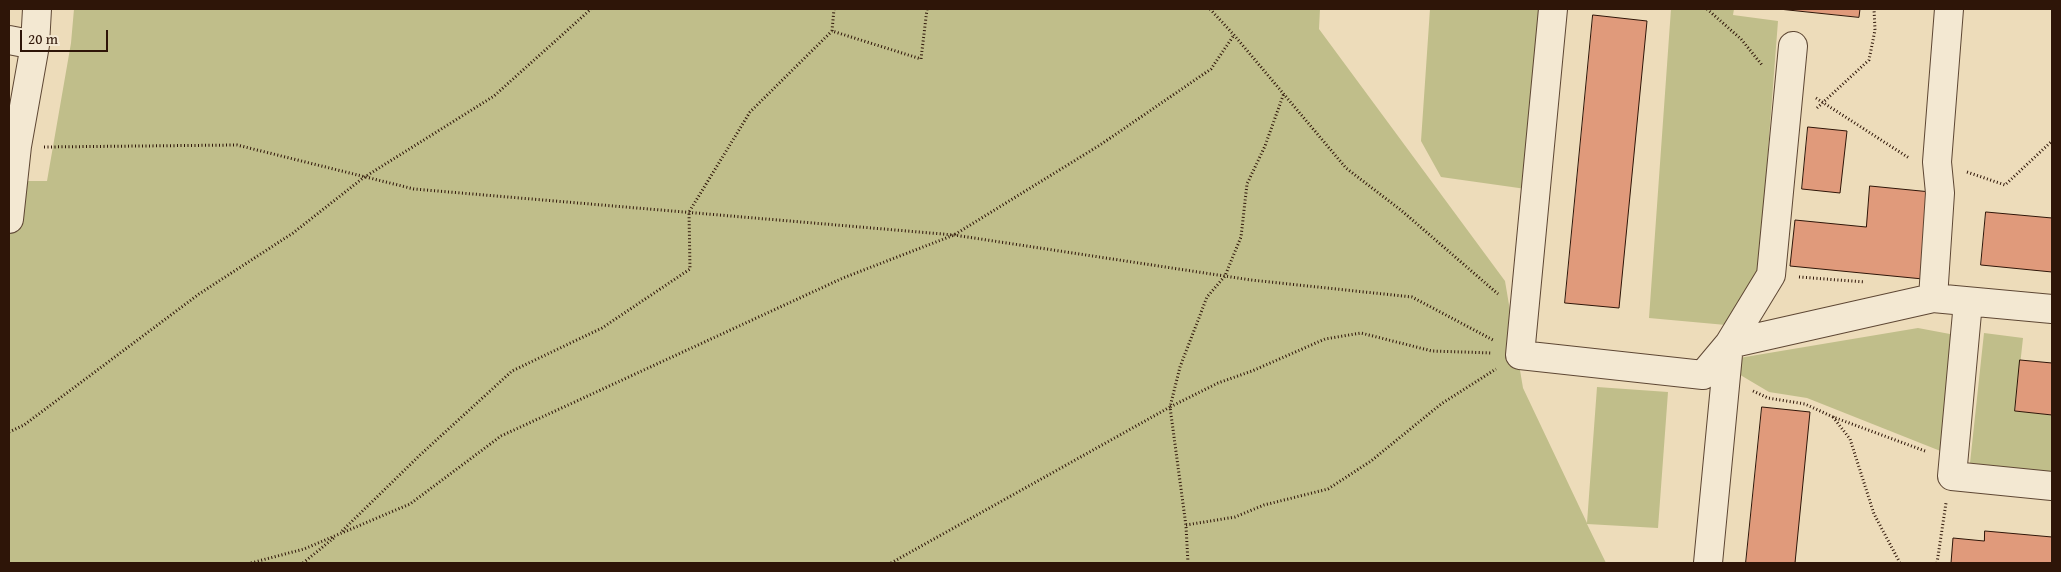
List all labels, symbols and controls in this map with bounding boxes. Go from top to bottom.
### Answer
scale bar [22,20,110,52]
text: 20 m [28,28,58,49]

